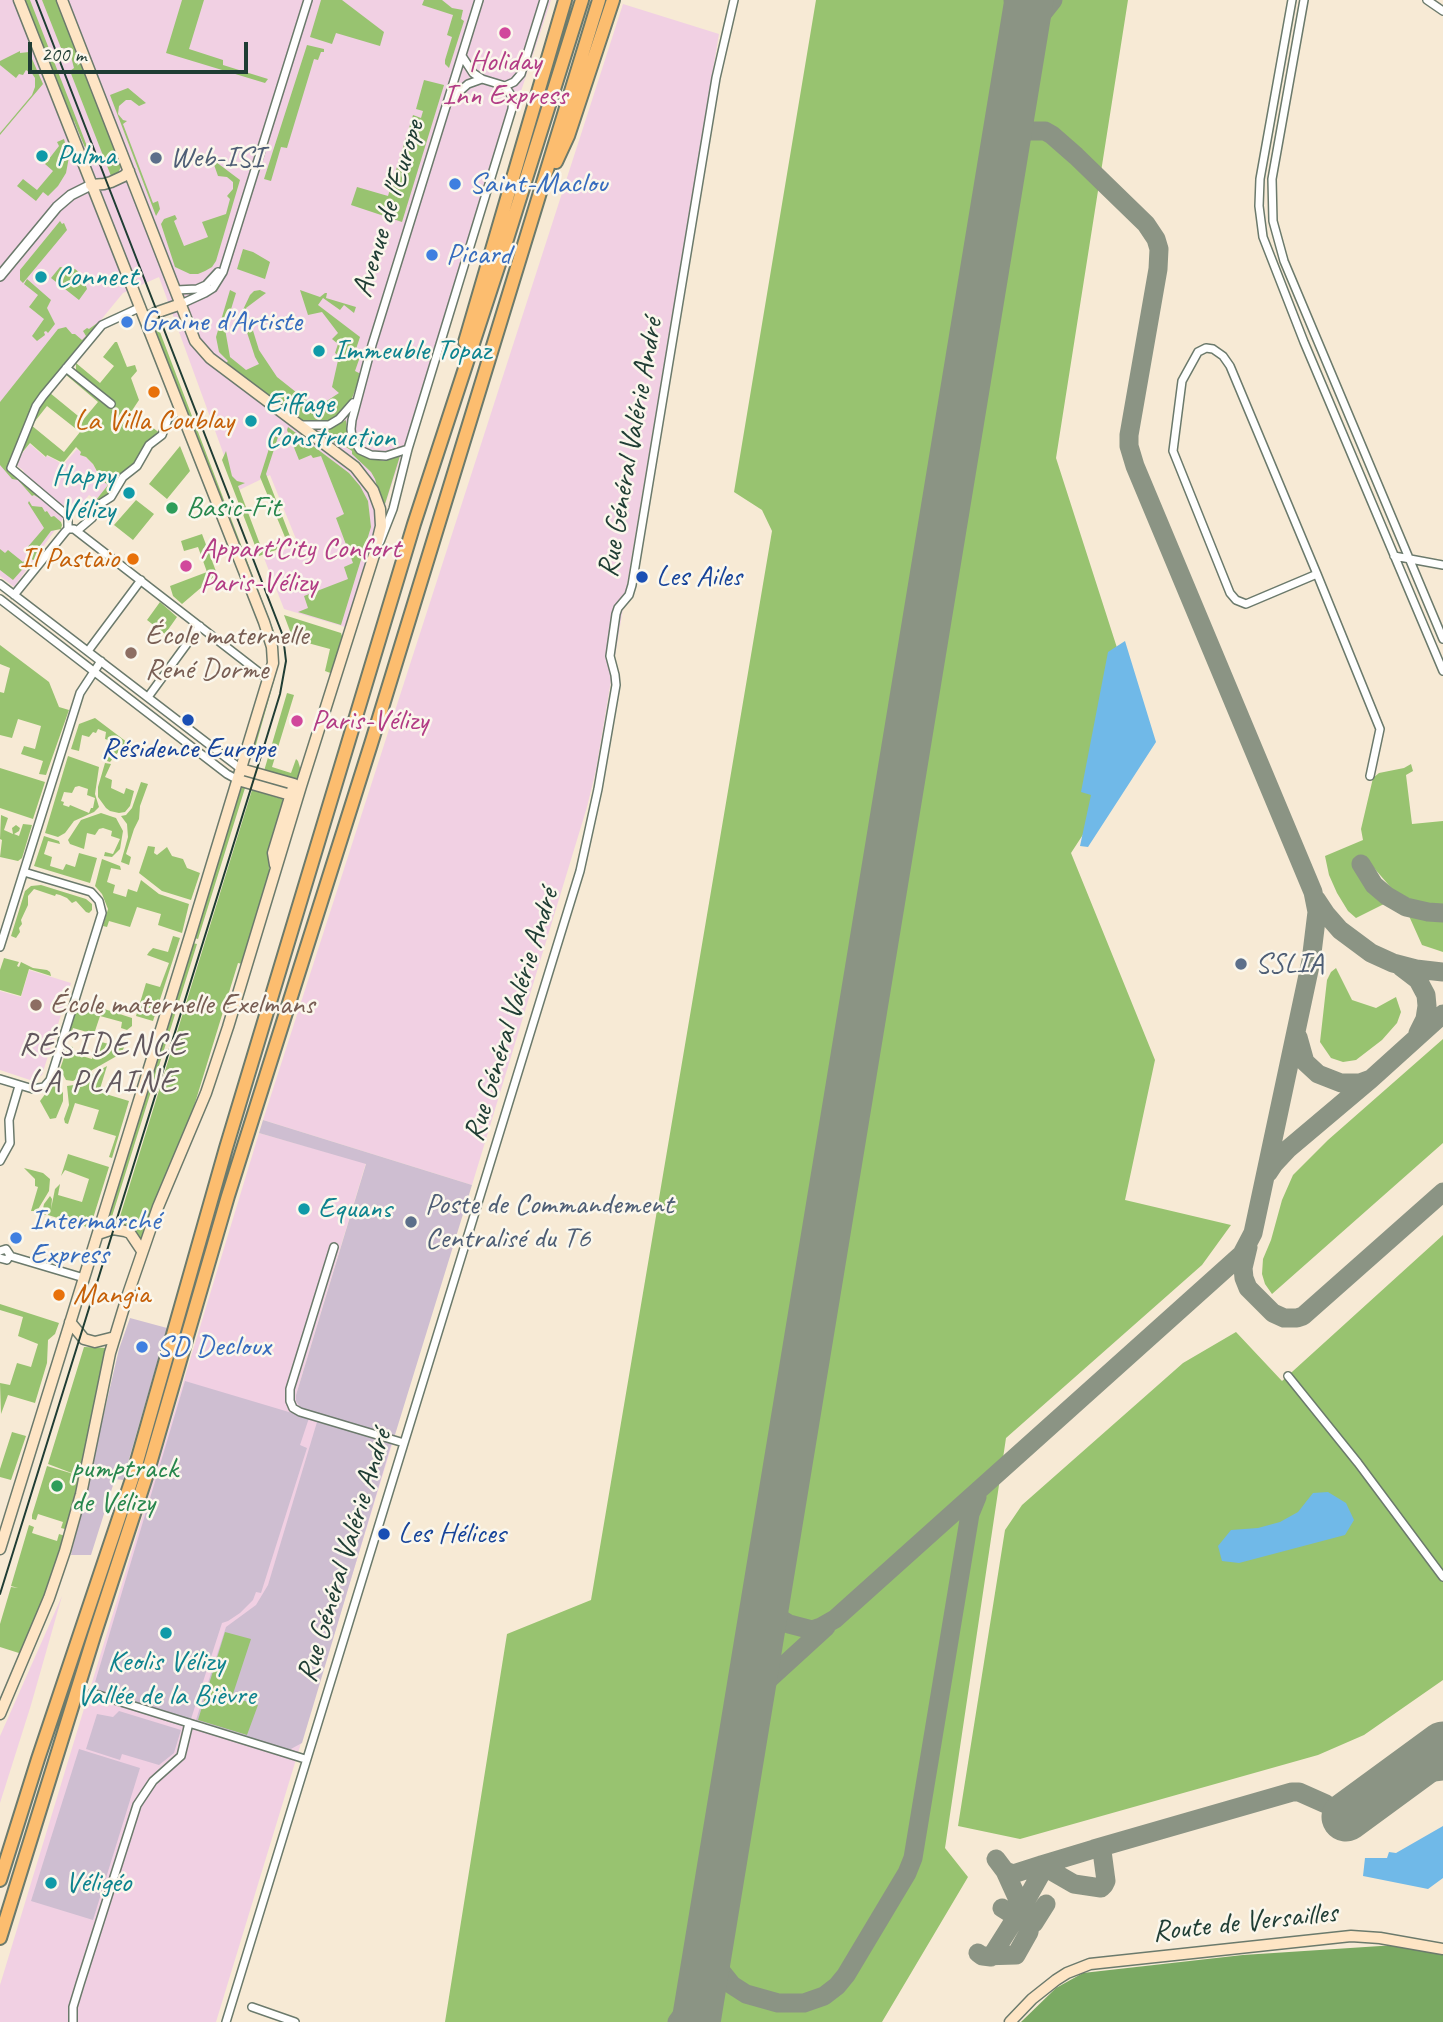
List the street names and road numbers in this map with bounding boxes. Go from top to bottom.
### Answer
street label: Avenue de l'Europe [345,116,433,302]
street label: Rue Général Valérie André [590,316,672,580]
street label: Rue Général Valérie André [456,884,568,1146]
street label: Rue Général Valérie André [289,1425,401,1687]
street label: Route de Versailles [1151,1895,1339,1951]

